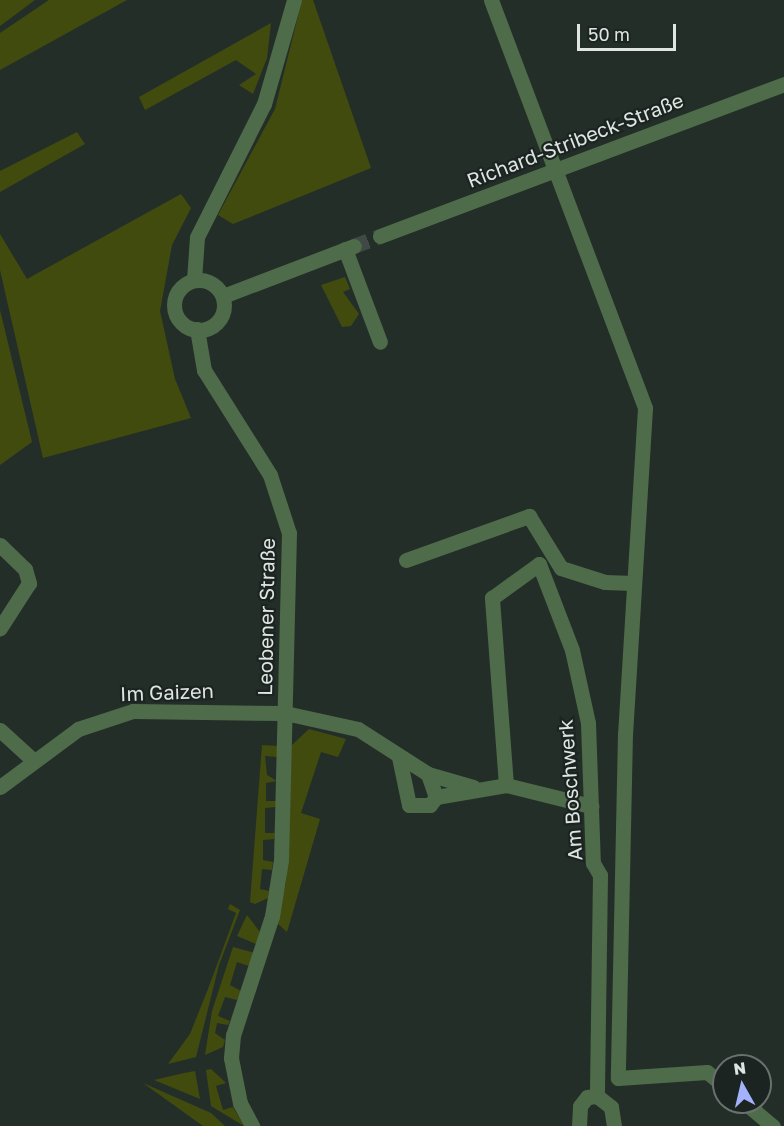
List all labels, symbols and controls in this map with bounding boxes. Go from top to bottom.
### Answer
scale bar [580,12,679,50]
text: 50 m [588,23,630,45]
street label: Richard-Stribeck-Straße [463,88,687,192]
street label: Leobener Straße [253,538,279,696]
street label: Im Gaizen [120,678,214,706]
street label: Am Boschwerk [553,718,587,862]
north arrow [712,1054,772,1114]
text: N [732,1057,747,1079]

